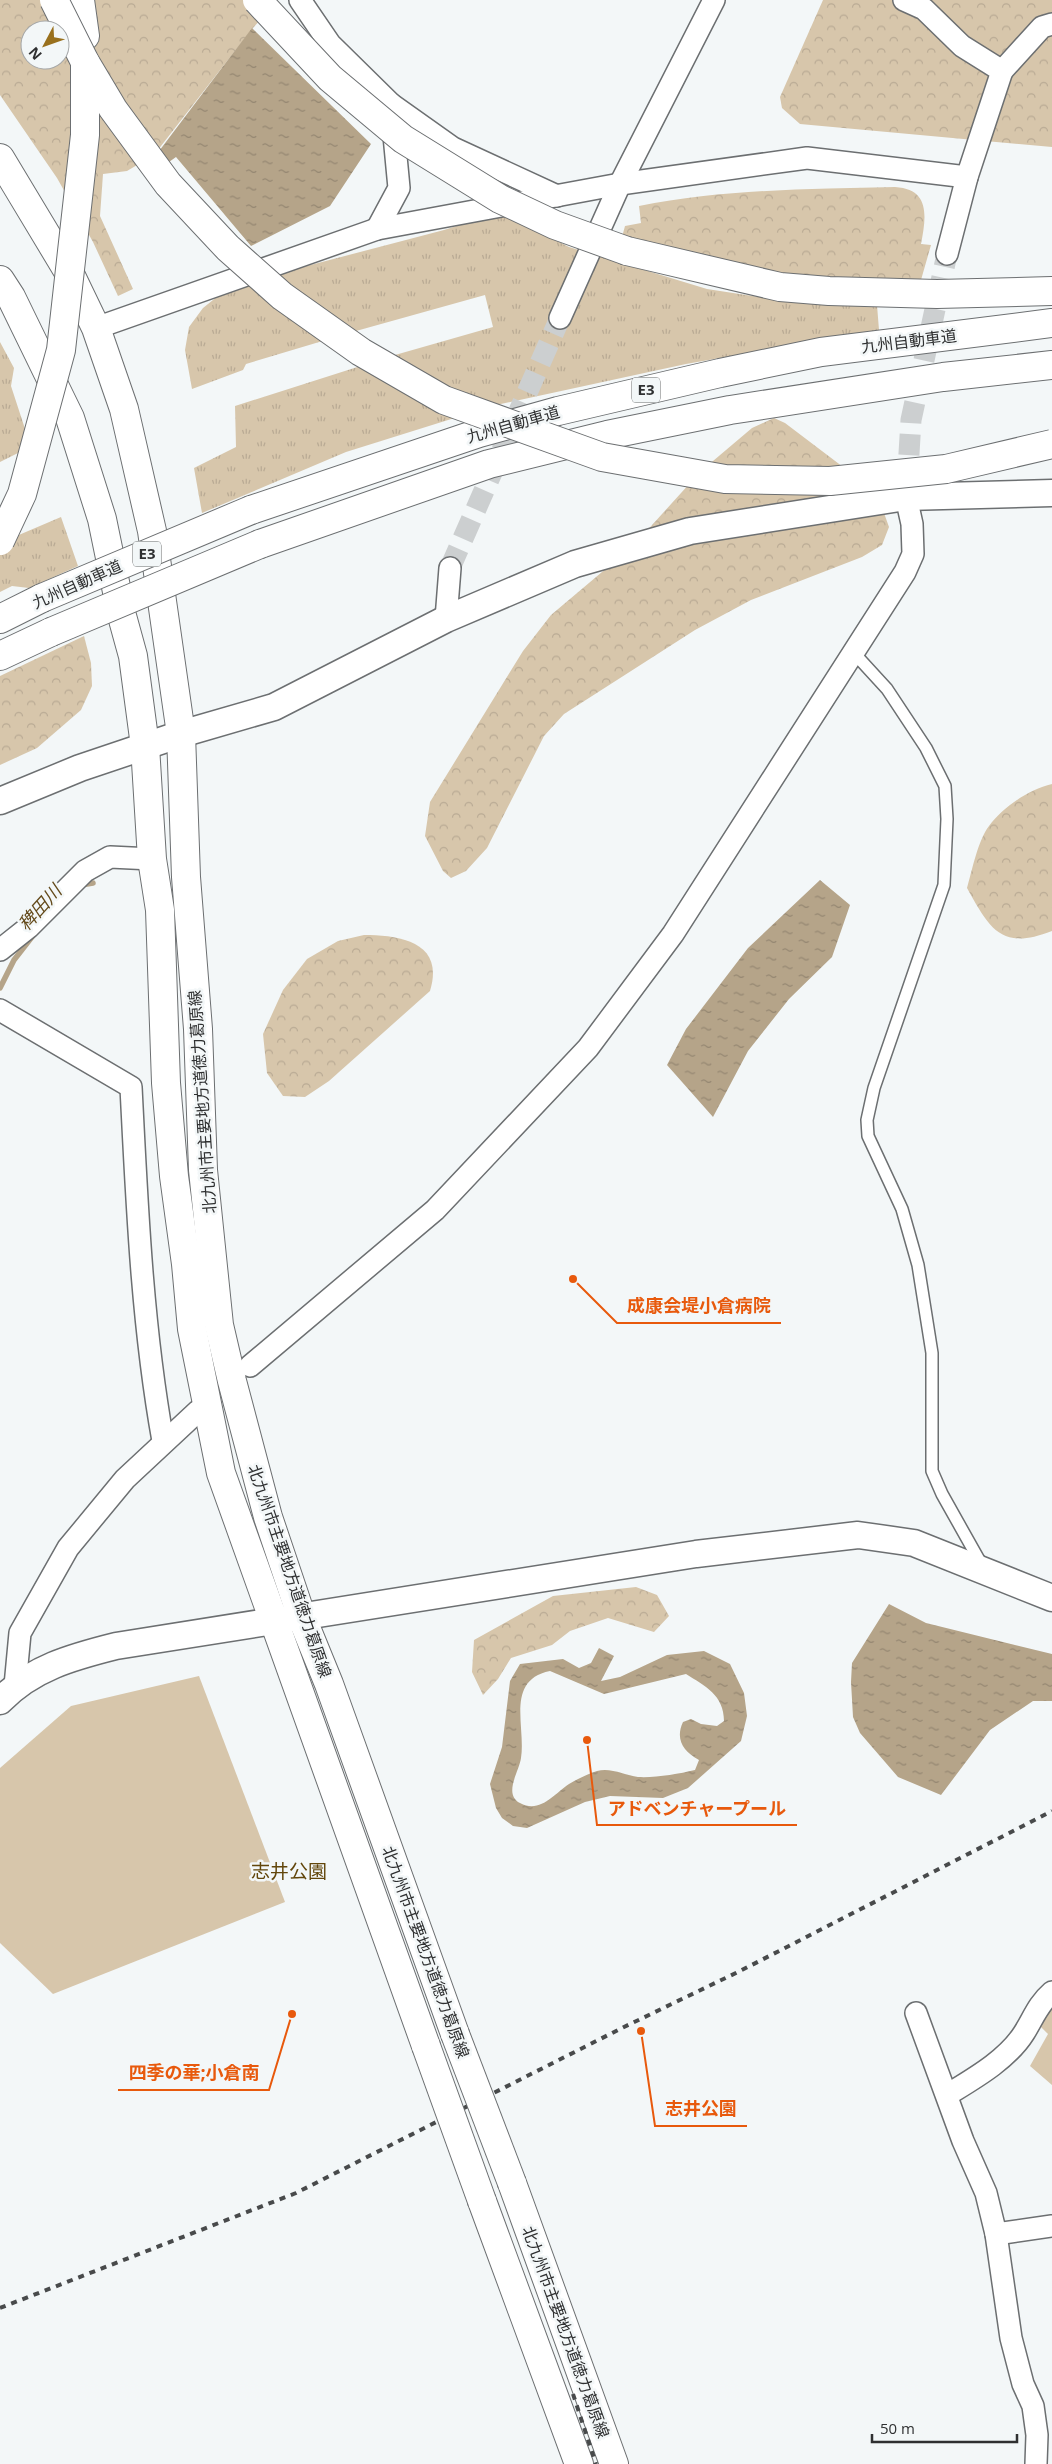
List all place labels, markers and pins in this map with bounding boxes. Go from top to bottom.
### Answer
callout: 成康会堤小倉病院 [617,1290,781,1323]
callout: アドベンチャープール [597,1792,797,1825]
callout: 四季の華;小倉南 [118,2057,269,2090]
callout: 志井公園 [655,2093,747,2126]

